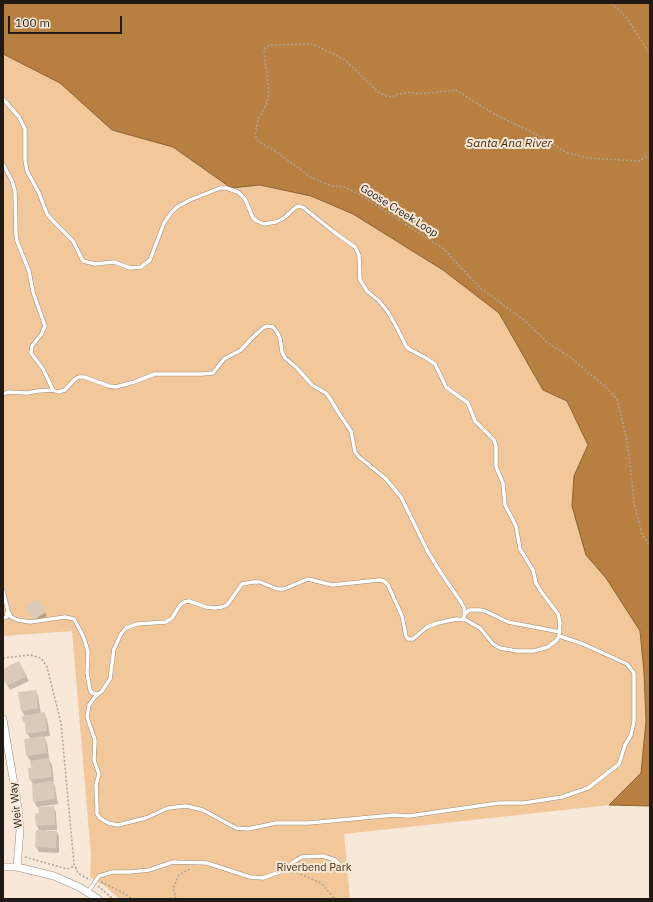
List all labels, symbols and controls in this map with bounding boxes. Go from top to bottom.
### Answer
scale bar [10,8,124,34]
text: 100 m [15,15,50,30]
water label: Santa Ana River [466,137,552,151]
street label: Goose Creek Loop [358,182,440,240]
street label: Weir Way [7,781,25,829]
park label: Riverbend Park [276,861,352,875]

